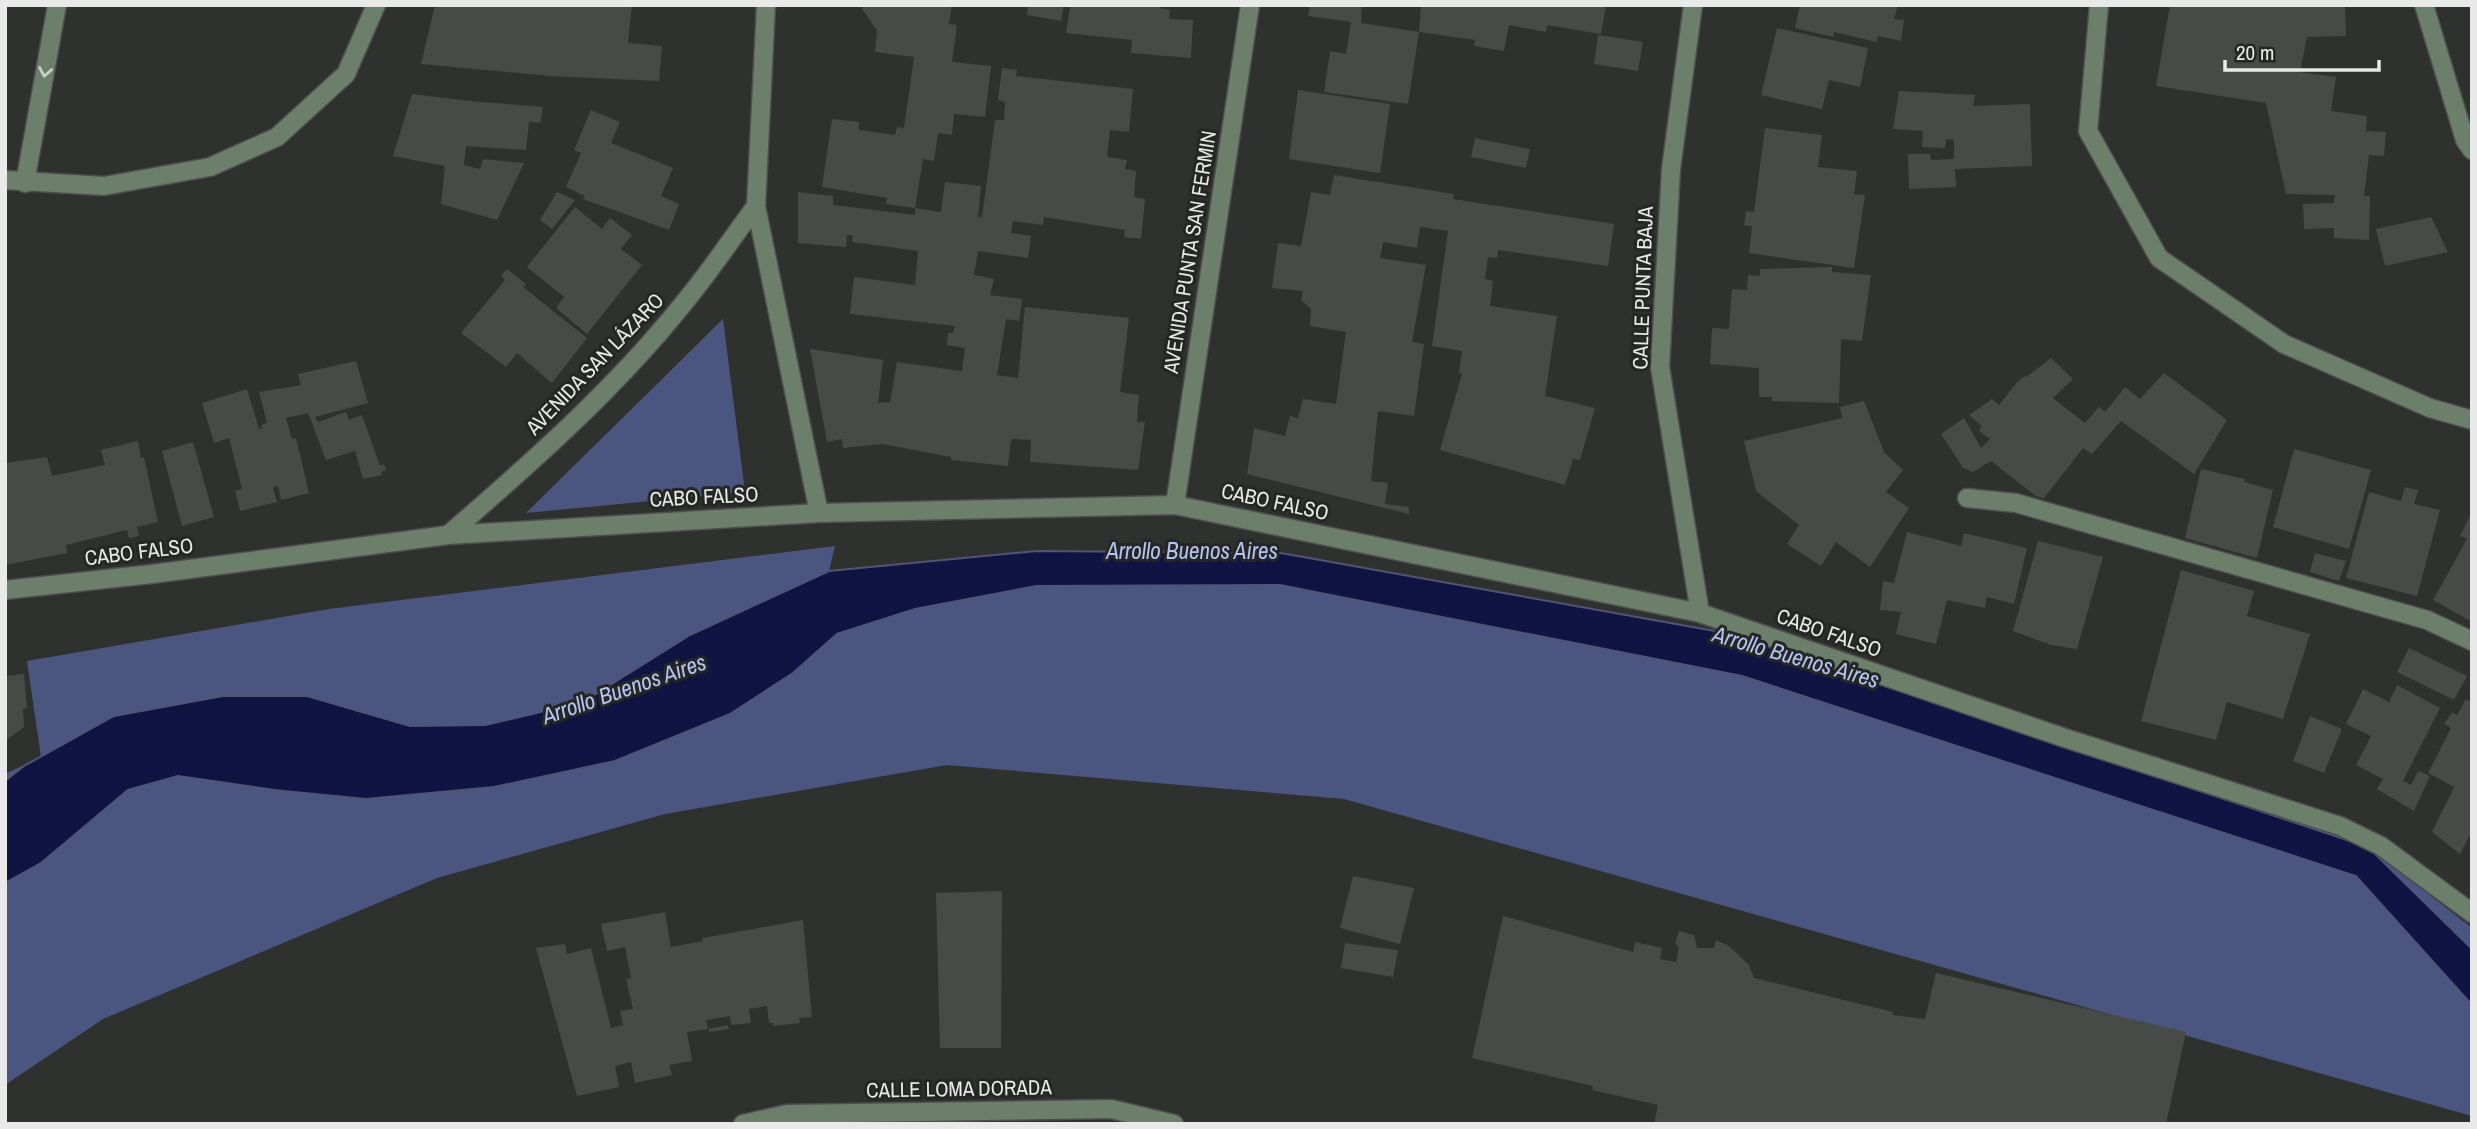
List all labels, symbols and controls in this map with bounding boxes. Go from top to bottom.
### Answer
scale bar [2225,28,2379,72]
text: 20 m [2236,38,2274,67]
one-way arrow [38,66,53,78]
street label: AVENIDA PUNTA SAN FERMIN [1156,128,1223,376]
street label: CALLE PUNTA BAJA [1625,205,1660,370]
street label: AVENIDA SAN LÁZARO [518,286,670,442]
street label: CABO FALSO [1219,476,1331,527]
street label: CABO FALSO [649,479,759,514]
street label: CABO FALSO [83,530,195,573]
water label: Arrollo Buenos Aires [1105,535,1278,566]
street label: CABO FALSO [1773,601,1885,664]
water label: Arrollo Buenos Aires [1708,618,1883,695]
water label: Arrollo Buenos Aires [537,646,710,731]
street label: CALLE LOMA DORADA [866,1072,1053,1105]

